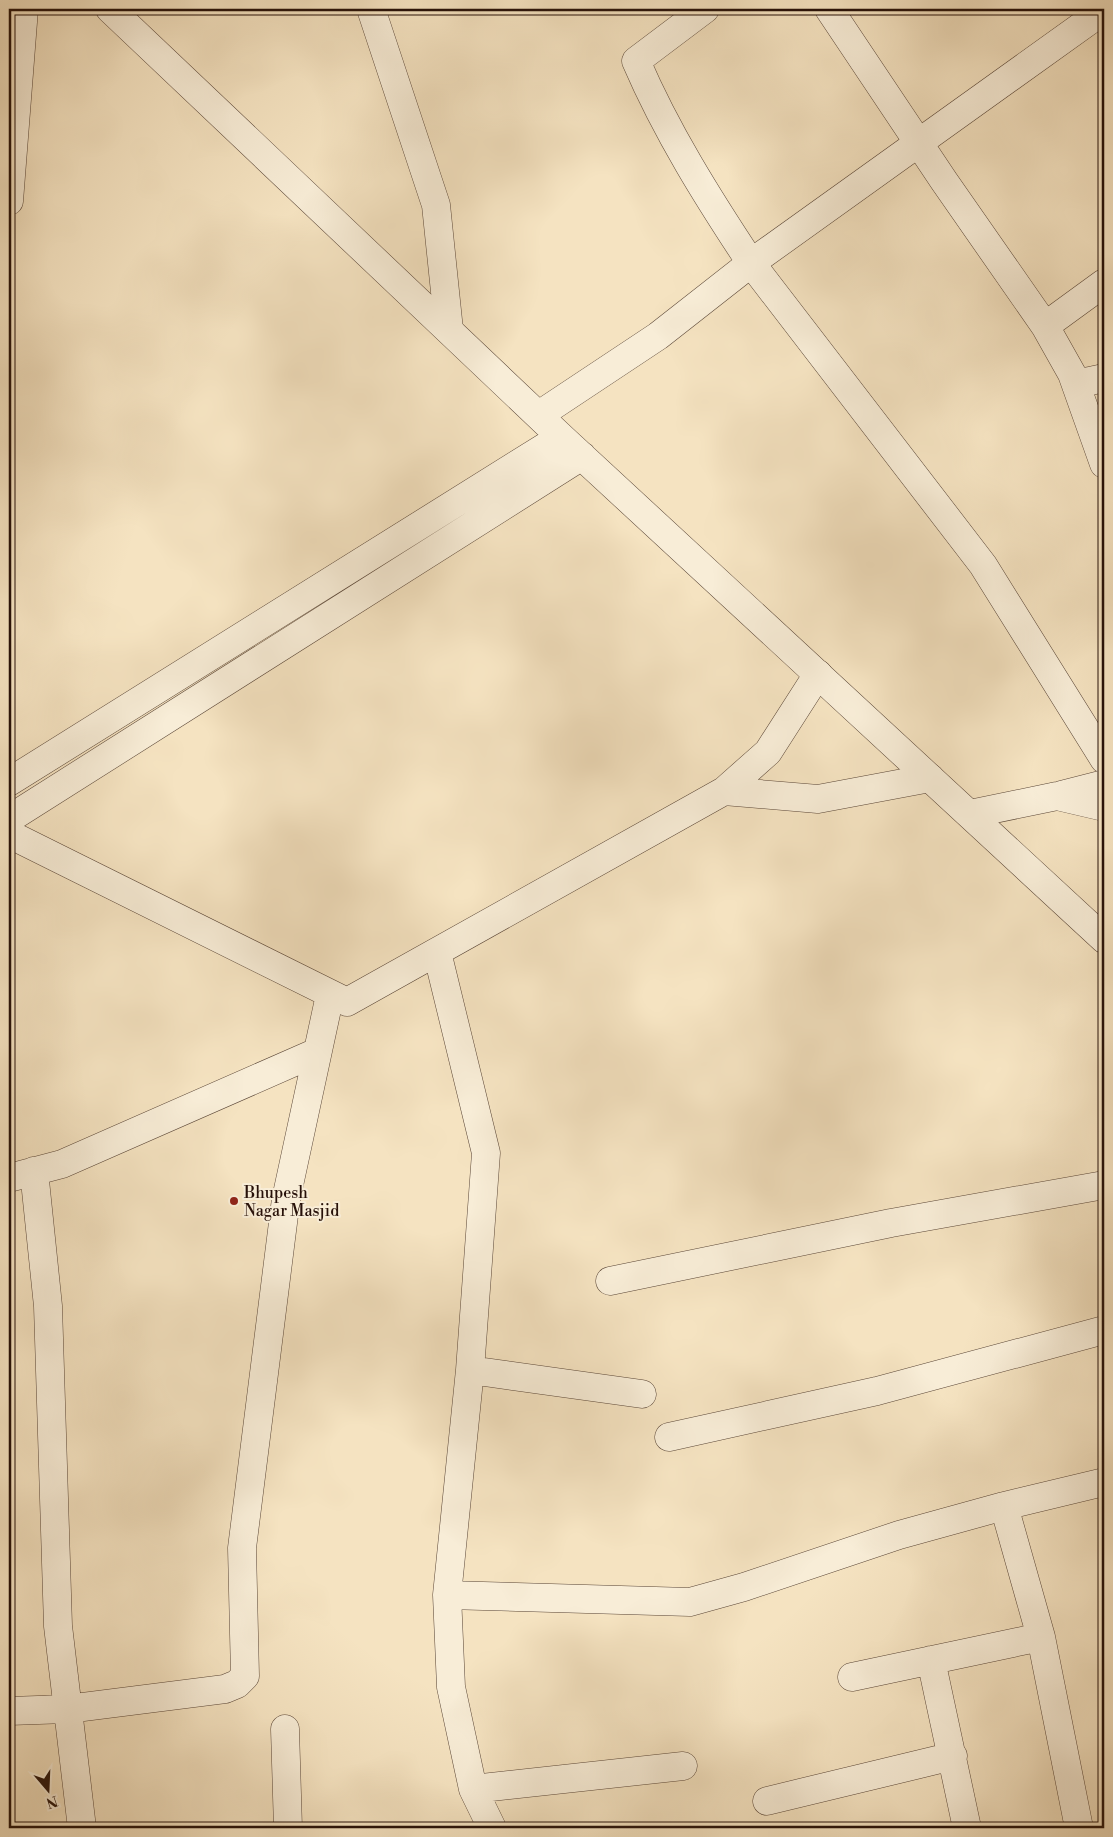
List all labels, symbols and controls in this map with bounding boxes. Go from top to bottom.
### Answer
place label: Bhupesh Nagar Masjid [243,1183,339,1221]
marker: Bhupesh Nagar Masjid [228,1195,240,1207]
north arrow [22,1764,72,1814]
text: N [44,1791,60,1812]

